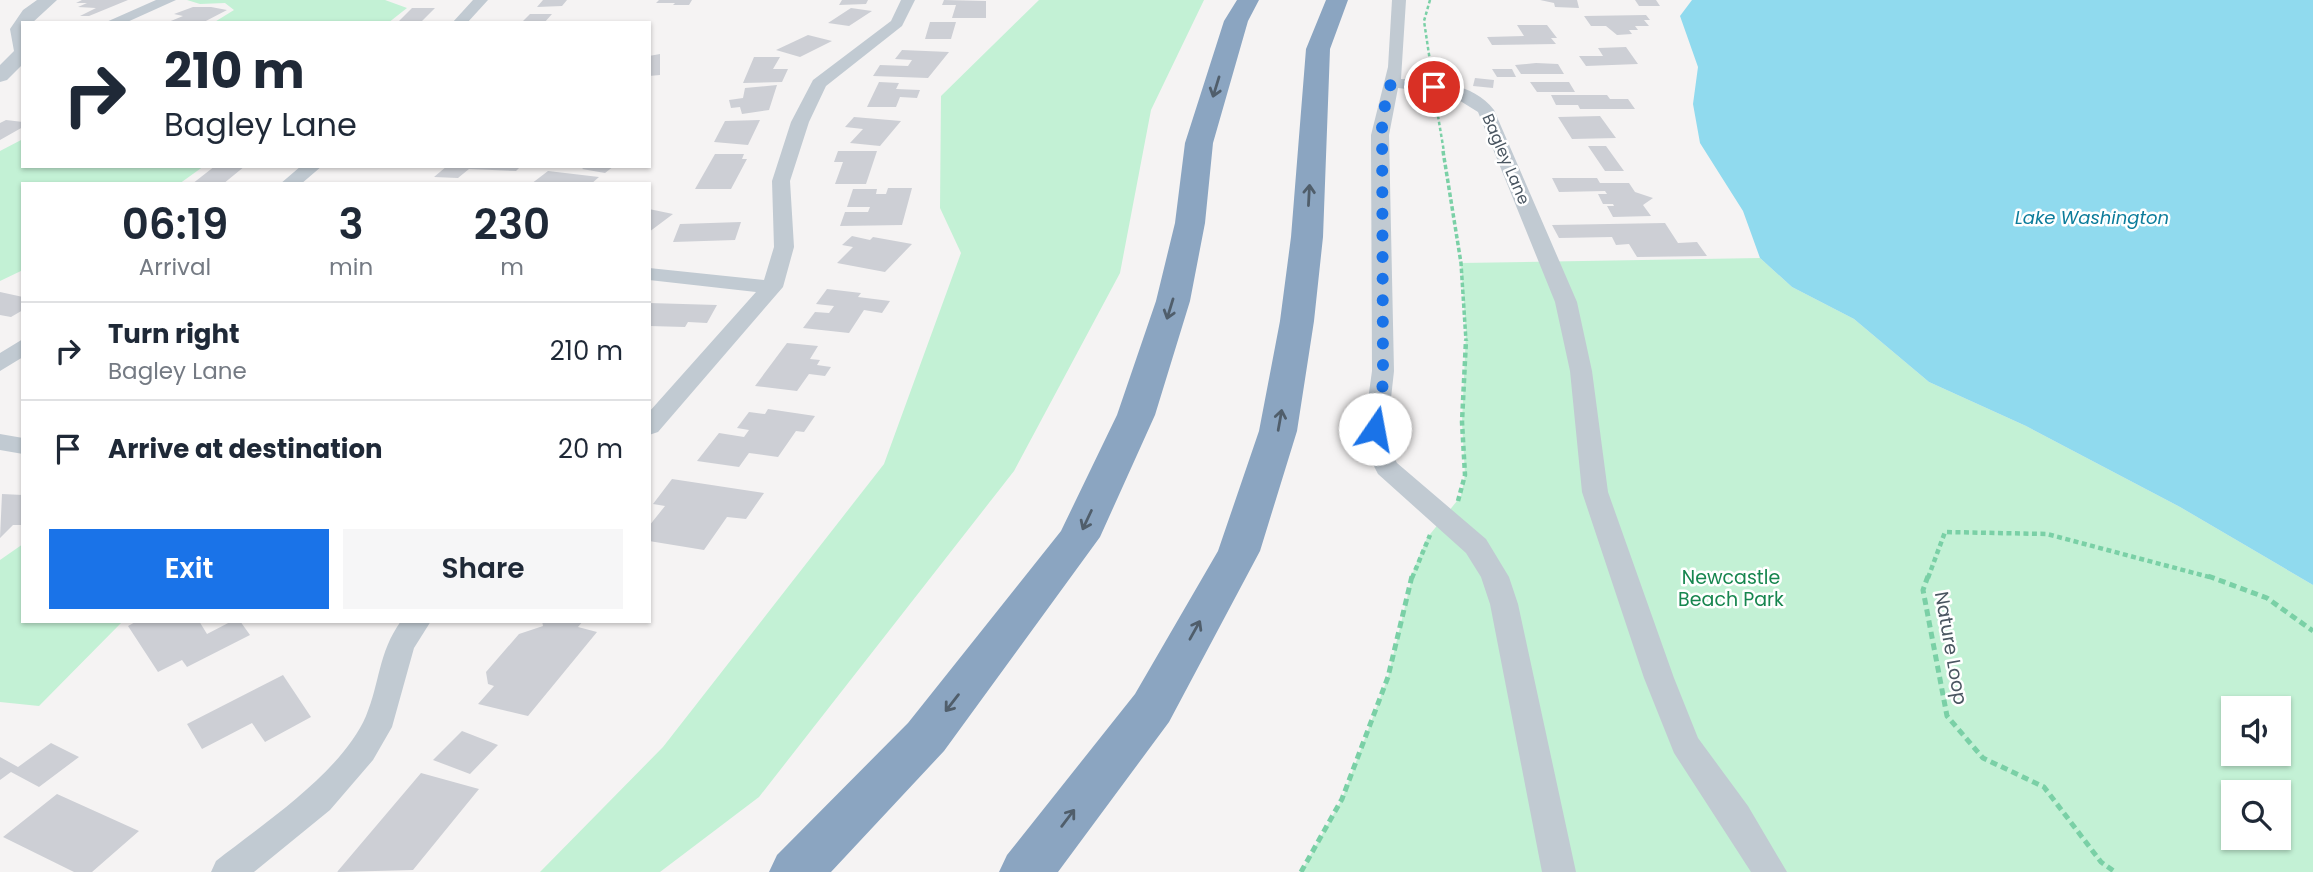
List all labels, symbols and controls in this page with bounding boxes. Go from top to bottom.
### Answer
text: 210 m [164,37,305,105]
icon: right [49,49,140,140]
pin [1404,57,1464,117]
icon: arrive [1415,68,1453,106]
one-way arrow [1209,75,1222,97]
text: Bagley Lane [164,102,357,147]
street label: Bagley Lane [1477,110,1535,208]
one-way arrow [1303,184,1316,207]
text: 06:19 [122,195,228,254]
text: 3 [338,195,364,254]
text: 230 [474,195,550,254]
water label: Lake Washington [2015,205,2169,230]
text: Arrival [139,251,211,283]
text: min [329,251,373,283]
text: m [500,251,524,283]
one-way arrow [1163,297,1175,319]
text: Turn right [108,316,240,352]
icon: right [49,332,87,370]
text: 210 m [550,333,623,369]
text: Bagley Lane [108,355,247,387]
position arrow [1338,392,1412,466]
one-way arrow [1274,409,1287,432]
icon: arrive [49,430,87,468]
text: Arrive at destination [108,431,383,467]
text: 20 m [558,431,623,467]
one-way arrow [1080,509,1093,530]
button: Exit [49,529,329,609]
button: Share [343,529,623,609]
park label: Newcastle Beach Park [1678,564,1784,613]
street label: Nature Loop [1928,589,1974,707]
one-way arrow [1189,620,1202,641]
one-way arrow [945,693,960,712]
map controls [2221,696,2291,850]
button: sound [2221,696,2291,766]
button: search [2221,780,2291,850]
one-way arrow [1060,809,1075,828]

